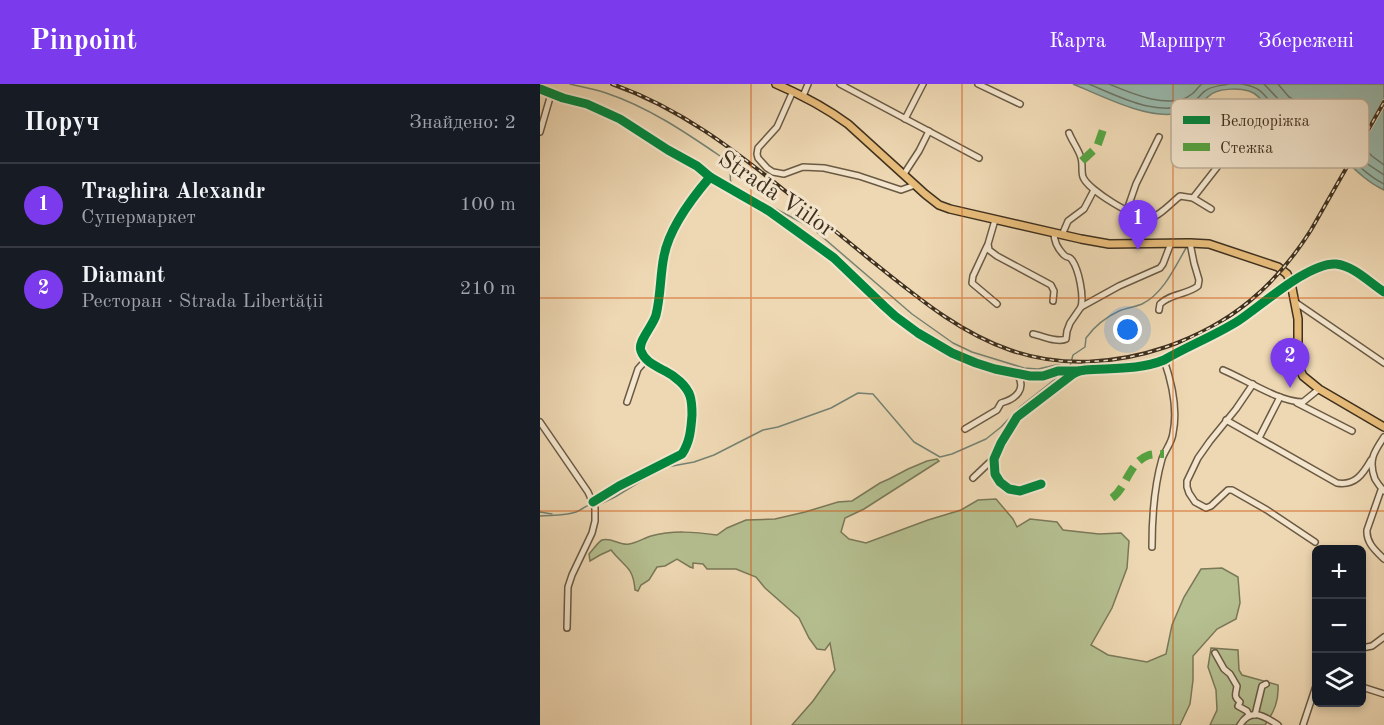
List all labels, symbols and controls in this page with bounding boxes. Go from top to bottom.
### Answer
text: Pinpoint [30,28,137,56]
text: Карта [1049,31,1106,52]
text: Маршрут [1139,31,1225,52]
text: Збережені [1258,31,1354,52]
legend [1171,99,1369,168]
text: Поруч [24,110,100,136]
text: Знайдено: 2 [409,113,516,133]
text: Велодоріжка [1220,114,1310,130]
text: Стежка [1220,141,1273,157]
street label: Strada Viilor [713,147,839,243]
text: Traghira Alexandr [81,181,265,203]
text: 1 [38,195,49,215]
text: 100 m [460,195,516,215]
pin: 1 [1118,200,1158,250]
text: Супермаркет [81,208,196,228]
text: Diamant [81,265,165,287]
text: 2 [38,279,49,299]
text: 210 m [460,279,516,299]
text: Ресторан · Strada Libertății [81,292,323,312]
your location [1113,315,1142,344]
pin: 2 [1270,338,1310,388]
map controls [1312,545,1366,707]
button: + [1312,545,1366,599]
button: − [1312,599,1366,653]
button: layers [1312,653,1366,707]

